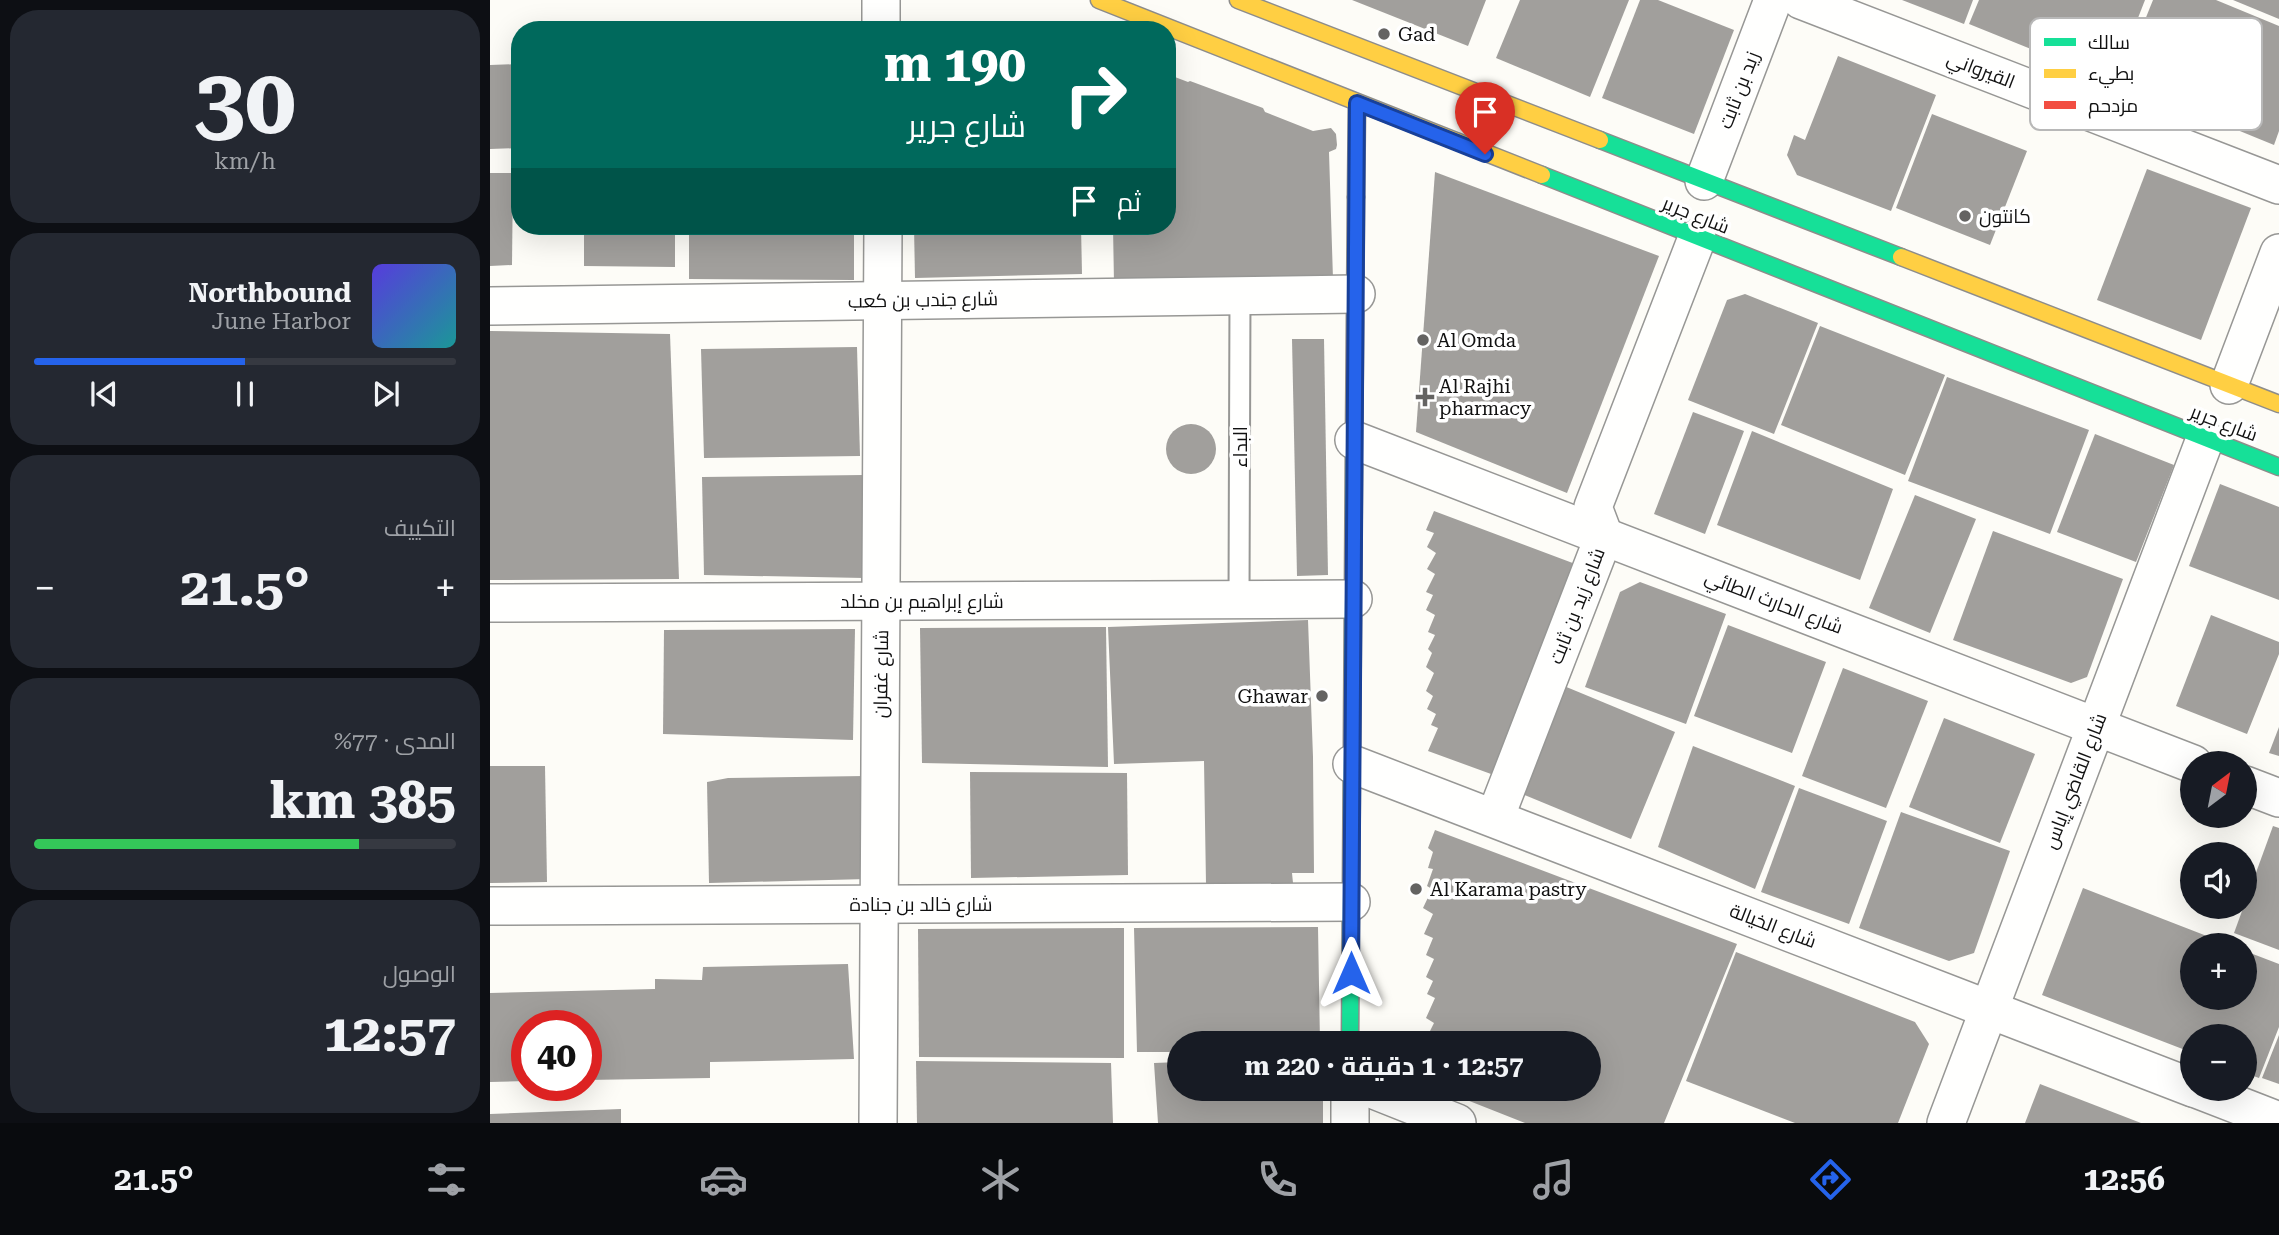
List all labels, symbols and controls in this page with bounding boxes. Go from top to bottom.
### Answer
legend [2030,18,2262,130]
place label: Gad [1398,23,1435,46]
marker: Gad [1376,26,1392,42]
text: سالك [2088,31,2130,54]
text: 190 m [884,36,1026,93]
street label: القيرواني [1943,47,2018,96]
street label: زيد بن ثابت [1714,48,1764,132]
text: 30 [194,49,296,155]
icon: right [1050,49,1141,140]
text: بطيء [2088,62,2134,88]
pin [1455,82,1515,154]
icon: arrive [1466,93,1504,131]
text: مزدحم [2088,94,2138,119]
text: شارع جرير [908,107,1026,145]
text: km/h [214,148,276,175]
icon: arrive [1065,182,1103,220]
text: ثم [1117,187,1141,217]
street label: شارع جرير [1657,191,1733,241]
place label: كانتون [1979,205,2031,228]
marker: كانتون [1957,208,1973,224]
text: Northbound [188,278,351,308]
street label: شارع جندب بن كعب [848,287,998,315]
text: June Harbor [211,308,351,335]
place label: Al Omda [1437,329,1517,352]
marker: Al Omda [1415,332,1431,348]
icon: previous [85,375,123,413]
icon: pause [226,375,264,413]
icon: next [367,375,405,413]
place label: Al Rajhi pharmacy [1439,375,1532,420]
marker: Al Rajhi pharmacy [1417,389,1433,405]
street label: شارع جرير [2185,399,2261,448]
street label: البداء [1229,426,1252,468]
text: التكييف [384,515,456,542]
street label: شارع زيد بن ثابت [1544,545,1612,668]
text: 21.5° [180,557,310,618]
street label: شارع الحارث الطائي [1701,565,1846,642]
text: − [34,566,55,610]
text: + [435,566,456,610]
street label: شارع إبراهيم بن مخلد [840,590,1004,615]
street label: شارع غفران [869,630,895,718]
place label: Ghawar [1238,685,1308,708]
marker: Ghawar [1314,688,1330,704]
street label: شارع القاضي إياس [2039,710,2114,853]
text: المدى · 77% [334,728,456,755]
north arrow [2180,751,2258,828]
map controls [2180,751,2257,1101]
text: 385 km [269,770,456,831]
button: sound [2180,842,2257,919]
place label: Al Karama pastry [1430,878,1587,901]
marker: Al Karama pastry [1408,881,1424,897]
street label: شارع خالد بن جنادة [849,893,993,918]
street label: شارع الخيالة [1726,899,1820,955]
button: + [2180,933,2257,1010]
position arrow [1314,936,1388,1010]
text: الوصول [383,961,456,988]
text: 12:57 [323,1003,456,1064]
speed limit sign: 40 [511,1010,602,1101]
button: − [2180,1024,2257,1101]
text: 12:57 · 1 دقيقة · 220 m [1245,1051,1523,1081]
icon: filters [422,1155,471,1204]
icon: car [699,1155,748,1204]
icon: climate [976,1155,1025,1204]
icon: phone [1253,1155,1302,1204]
icon: music [1529,1155,1578,1204]
icon: directions [1806,1155,1855,1204]
text: 21.5° [114,1160,194,1198]
text: 12:56 [2083,1160,2165,1198]

